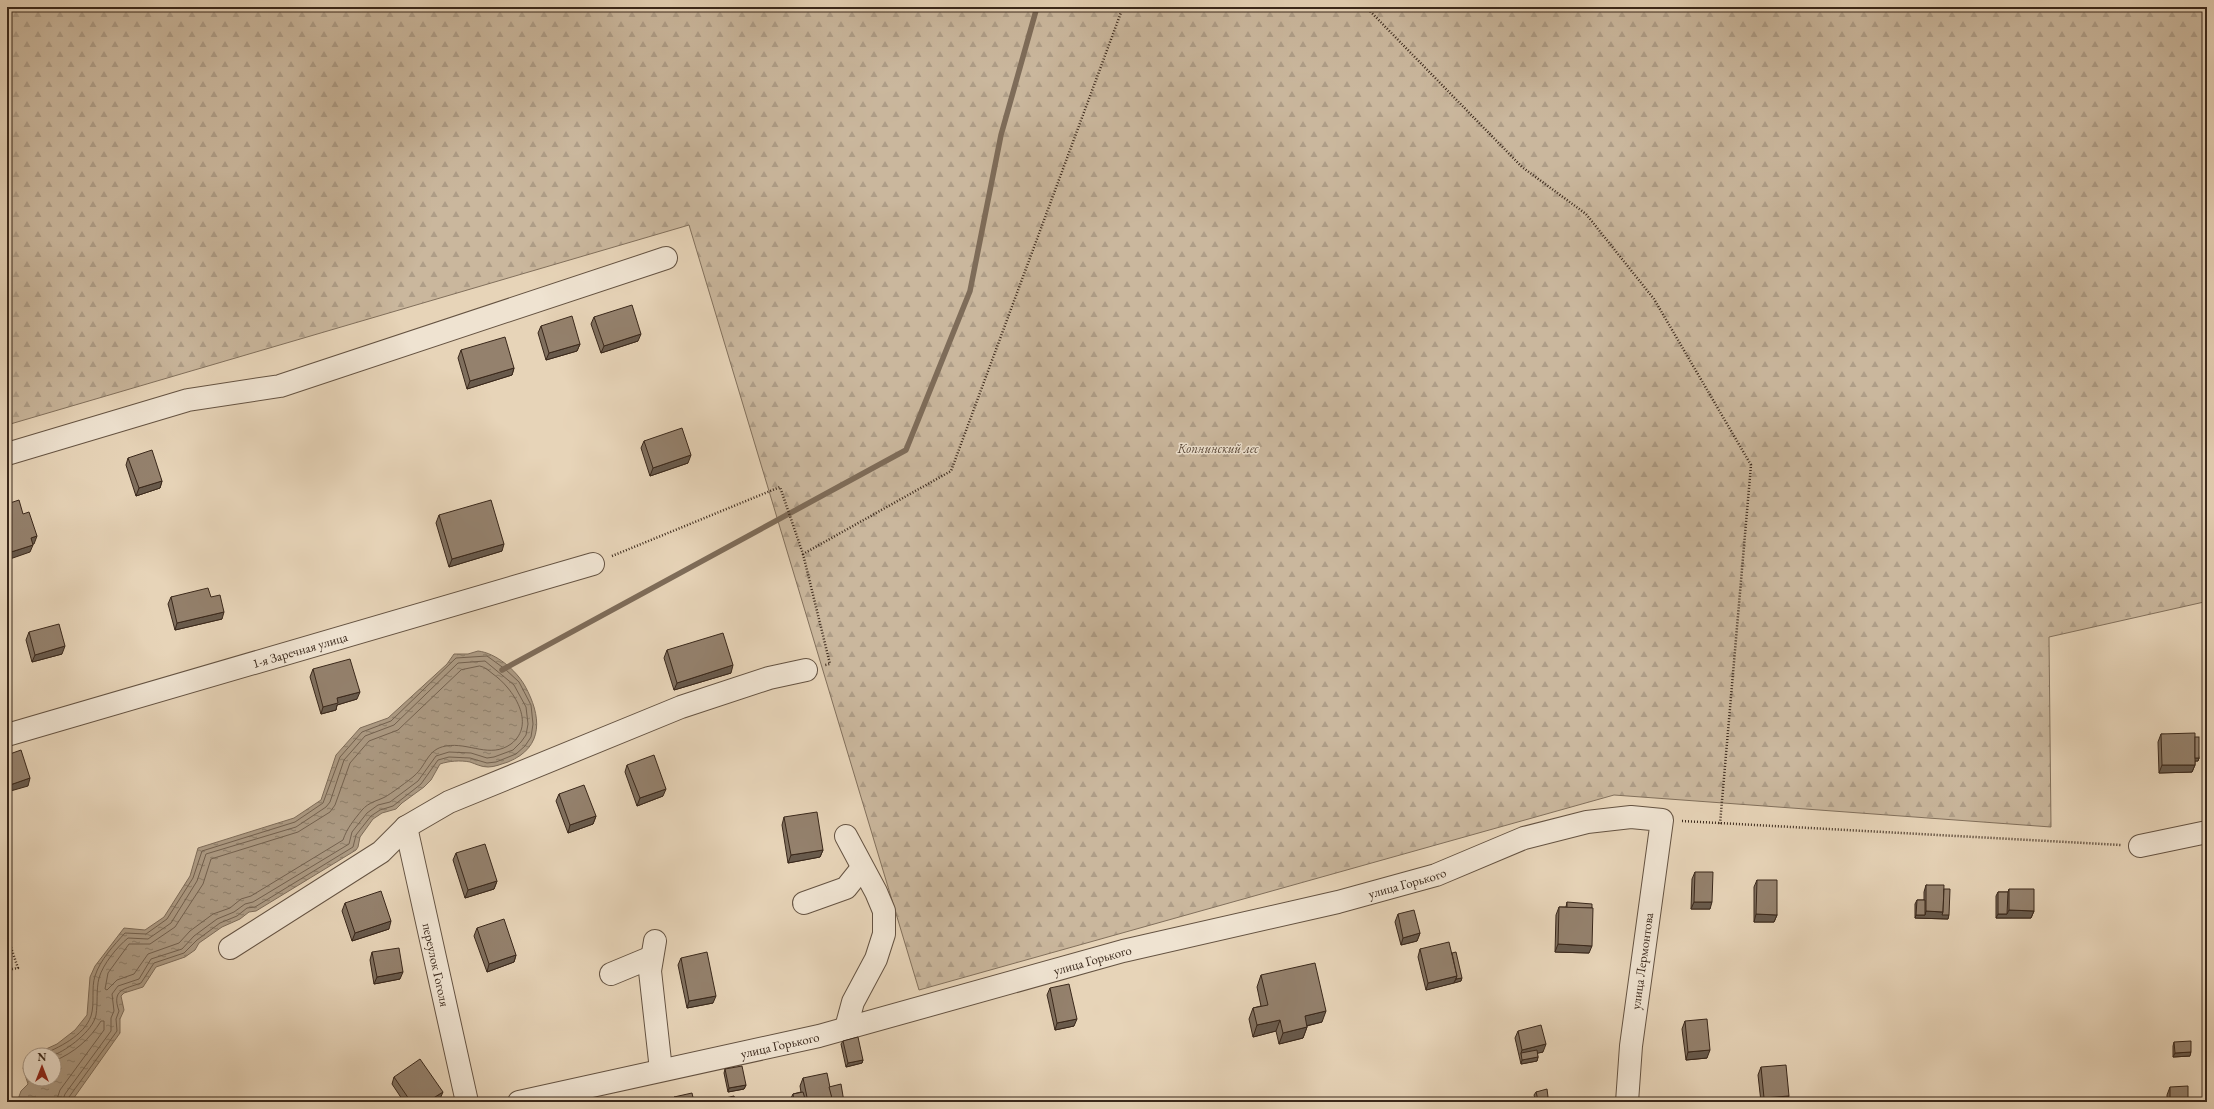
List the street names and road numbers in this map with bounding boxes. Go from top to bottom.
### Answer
street label: 1-я Заречная улица [250,627,350,672]
street label: улица Горького [1366,863,1449,902]
street label: улица Лермонтова [1627,911,1657,1011]
street label: переулок Гоголя [419,921,454,1008]
street label: улица Горького [1051,941,1133,979]
street label: улица Горького [739,1028,821,1062]

